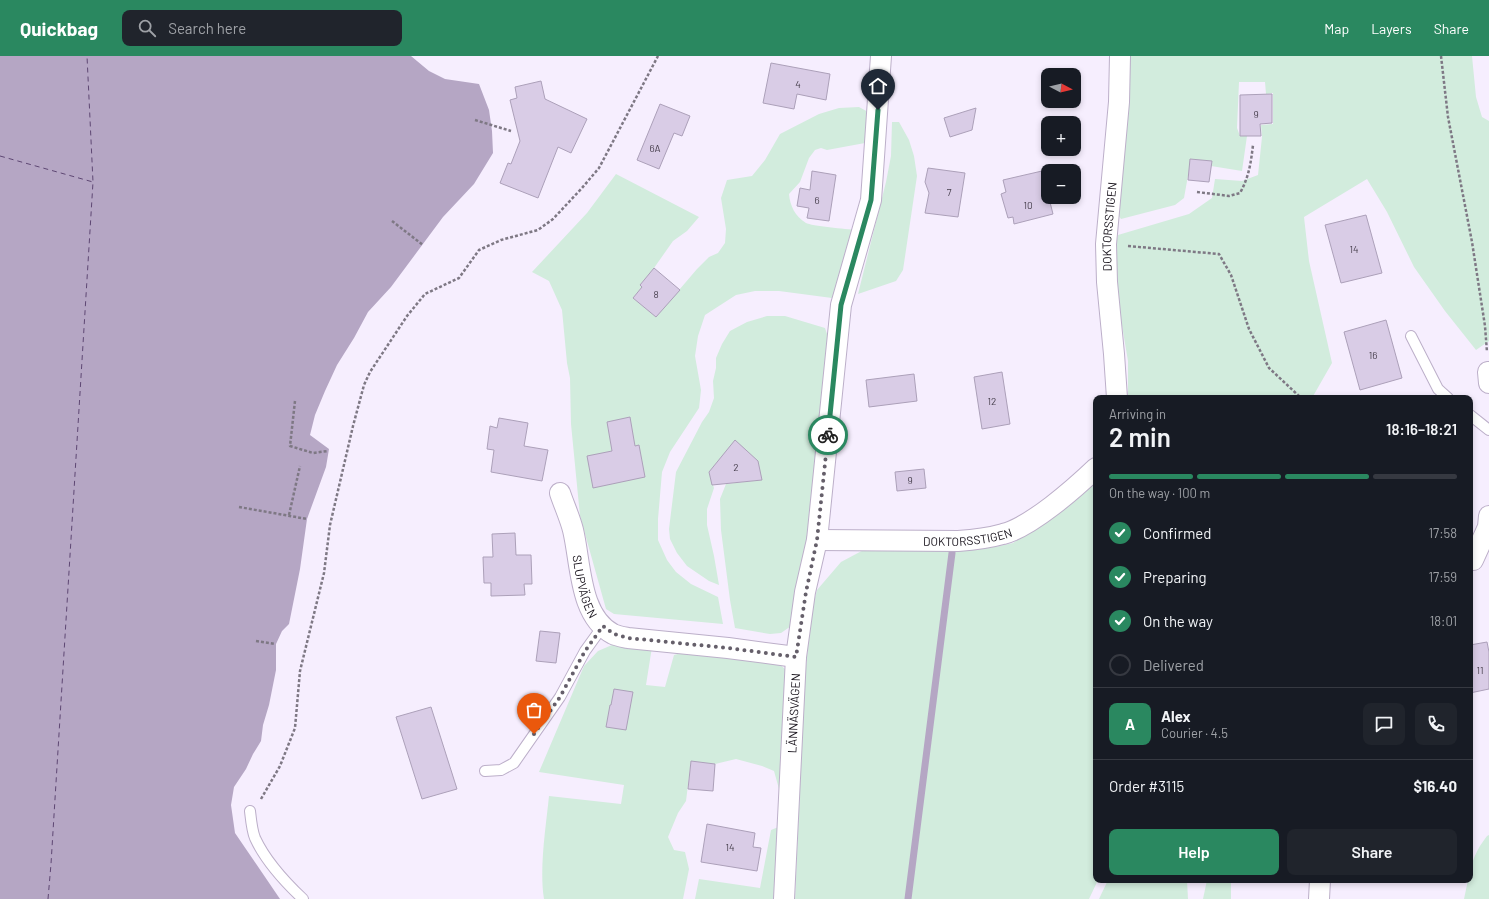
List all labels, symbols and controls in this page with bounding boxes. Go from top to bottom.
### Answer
search box [122,10,402,46]
text: Quickbag [20,17,98,40]
icon: search [136,17,158,39]
text: Search here [168,19,246,37]
text: Map [1324,20,1349,37]
text: Layers [1371,20,1412,37]
text: Share [1434,20,1469,37]
north arrow [1041,68,1081,108]
map controls [1041,68,1081,204]
pin [861,69,895,110]
icon: home [867,75,889,97]
house number: 4 [795,78,801,90]
house number: 9 [1253,108,1259,120]
button: + [1041,116,1081,156]
house number: 6A [649,142,661,154]
button: − [1041,164,1081,204]
street label: DOKTORSSTIGEN [1099,181,1119,272]
house number: 7 [947,186,952,198]
house number: 6 [814,194,820,206]
house number: 10 [1023,199,1033,211]
house number: 14 [1349,243,1359,255]
house number: 8 [653,288,659,300]
house number: 16 [1369,349,1377,361]
house number: 12 [988,395,996,407]
text: Arriving in [1109,406,1166,422]
courier [808,415,848,455]
text: 18:16–18:21 [1386,420,1457,438]
text: 2 min [1109,421,1171,452]
icon: bike [817,424,839,446]
house number: 2 [733,461,739,473]
house number: 9 [907,474,913,486]
text: On the way · 100 m [1109,485,1210,501]
icon: check [1109,522,1131,544]
text: Confirmed [1143,524,1211,542]
street label: DOKTORSSTIGEN [923,525,1014,548]
text: 17:58 [1428,525,1457,541]
street label: SLUPVÄGEN [571,554,601,620]
icon: check [1109,566,1131,588]
text: Preparing [1143,568,1207,586]
text: 17:59 [1428,569,1457,585]
icon: check [1109,610,1131,632]
text: On the way [1143,612,1213,630]
text: 18:01 [1430,613,1457,629]
text: Delivered [1143,656,1204,674]
house number: 11 [1476,664,1484,676]
street label: LÄNNÄSVÄGEN [784,673,802,754]
pin [517,693,551,734]
icon: bag [523,699,545,721]
button: chat [1363,703,1405,745]
button: phone [1415,703,1457,745]
text: Alex [1161,707,1191,725]
text: A [1125,715,1135,733]
text: Courier · 4.5 [1161,725,1228,741]
text: Order #3115 [1109,777,1184,795]
text: $16.40 [1413,777,1457,795]
button: Help [1109,829,1279,875]
button: Share [1287,829,1457,875]
house number: 14 [725,841,735,853]

